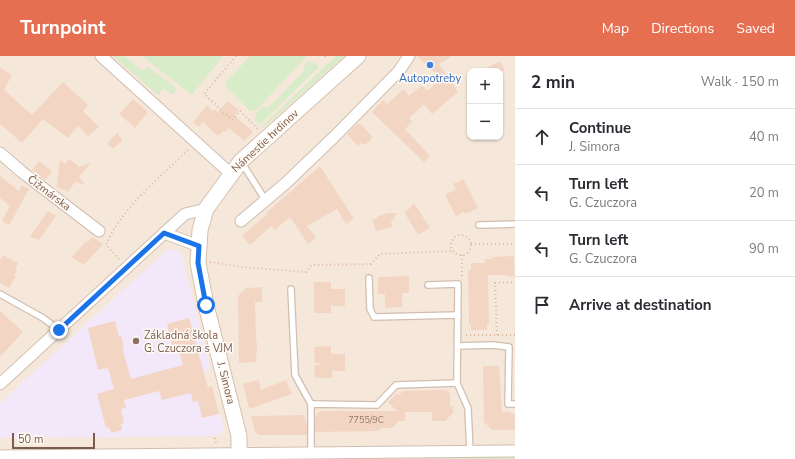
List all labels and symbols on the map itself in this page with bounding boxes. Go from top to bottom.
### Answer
marker: Autopotreby [425,60,435,70]
place label: Autopotreby [399,71,461,86]
street label: Námestie hrdinov [228,106,302,176]
street label: Čižmárska [24,171,75,214]
route start [197,296,215,314]
route end [50,321,68,339]
place label: Základná škola G. Czuczora s VJM [144,328,233,356]
marker: Základná škola G. Czuczora s VJM [131,336,141,346]
street label: J. Simora [213,359,239,406]
house number: 7755/9C [348,414,384,426]
scale bar [12,431,95,450]

